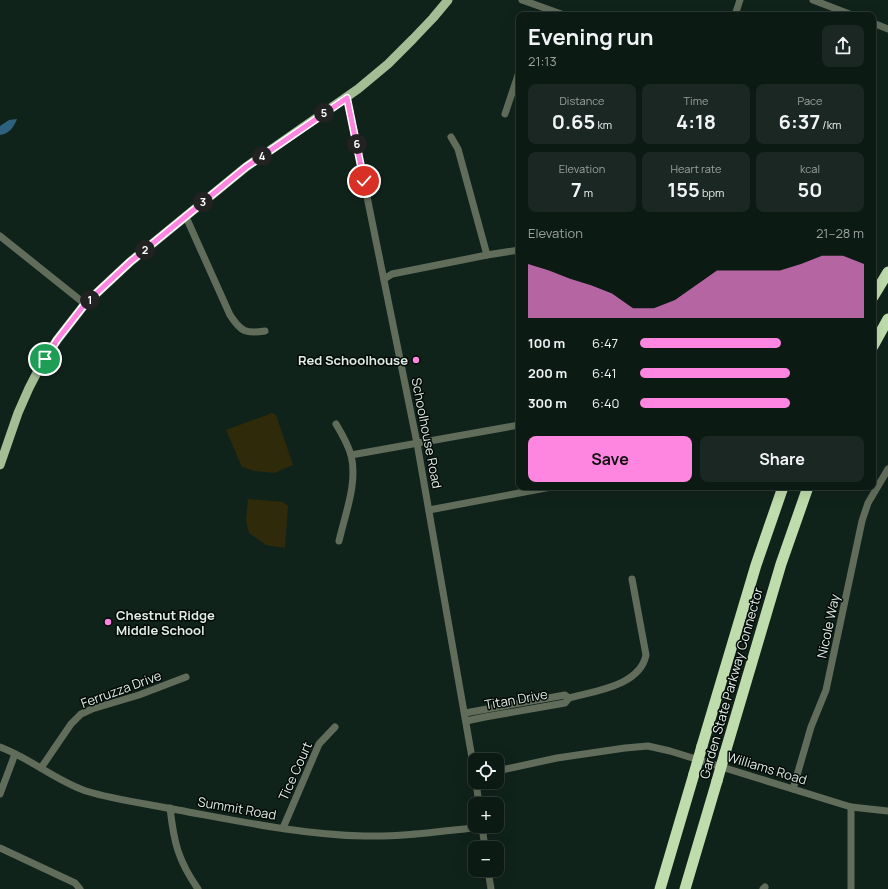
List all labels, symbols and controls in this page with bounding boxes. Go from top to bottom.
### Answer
text: Evening run [528,22,653,52]
button: share [822,25,864,67]
text: 21:13 [528,52,557,70]
text: Distance [559,93,605,108]
text: Time [684,93,708,108]
text: Pace [798,93,822,108]
pin: 5 [314,103,334,123]
text: 5 [321,105,327,120]
text: 0.65 [552,108,595,135]
text: 4:18 [676,108,716,135]
text: 6:37 [779,108,820,135]
text: km [595,117,612,132]
text: /km [820,117,841,132]
pin: 6 [347,134,367,154]
text: 6 [354,136,360,151]
pin: 4 [252,146,272,166]
text: 4 [259,148,265,163]
text: Elevation [559,161,605,176]
text: Heart rate [670,161,722,176]
text: kcal [800,161,820,176]
pin [347,164,381,198]
icon: check [353,170,375,192]
text: 7 [571,176,582,203]
text: 155 [668,176,700,203]
text: 50 [798,176,822,203]
text: m [582,185,593,200]
text: bpm [700,185,724,200]
pin: 3 [193,192,213,212]
text: 3 [200,194,206,209]
text: Elevation [528,224,583,242]
text: 21–28 m [816,224,864,242]
pin: 2 [135,240,155,260]
text: 2 [142,242,148,257]
pin: 1 [80,290,100,310]
text: 1 [88,292,92,307]
text: 100 m [528,334,565,352]
text: 6:47 [592,334,618,352]
pin [28,342,62,376]
icon: arrive [34,348,56,370]
place label: Red Schoolhouse [298,351,408,369]
marker: Red Schoolhouse [411,355,421,365]
text: 200 m [528,364,567,382]
text: 6:41 [592,364,617,382]
street label: Schoolhouse Road [407,376,447,490]
text: 300 m [528,394,567,412]
text: 6:40 [592,394,620,412]
button: Save [528,436,692,482]
button: Share [700,436,864,482]
street label: Garden State Parkway Connector [695,585,767,781]
street label: Nicole Way [812,592,844,660]
place label: Chestnut Ridge Middle School [116,606,215,639]
marker: Chestnut Ridge Middle School [103,617,113,627]
street label: Ferruzza Drive [78,666,164,712]
street label: Titan Drive [483,685,549,713]
street label: Tice Court [274,739,316,803]
street label: Williams Road [725,747,809,789]
map controls [468,753,504,877]
button: locate [468,753,504,789]
street label: Summit Road [196,792,278,824]
button: + [468,797,504,833]
button: − [468,841,504,877]

